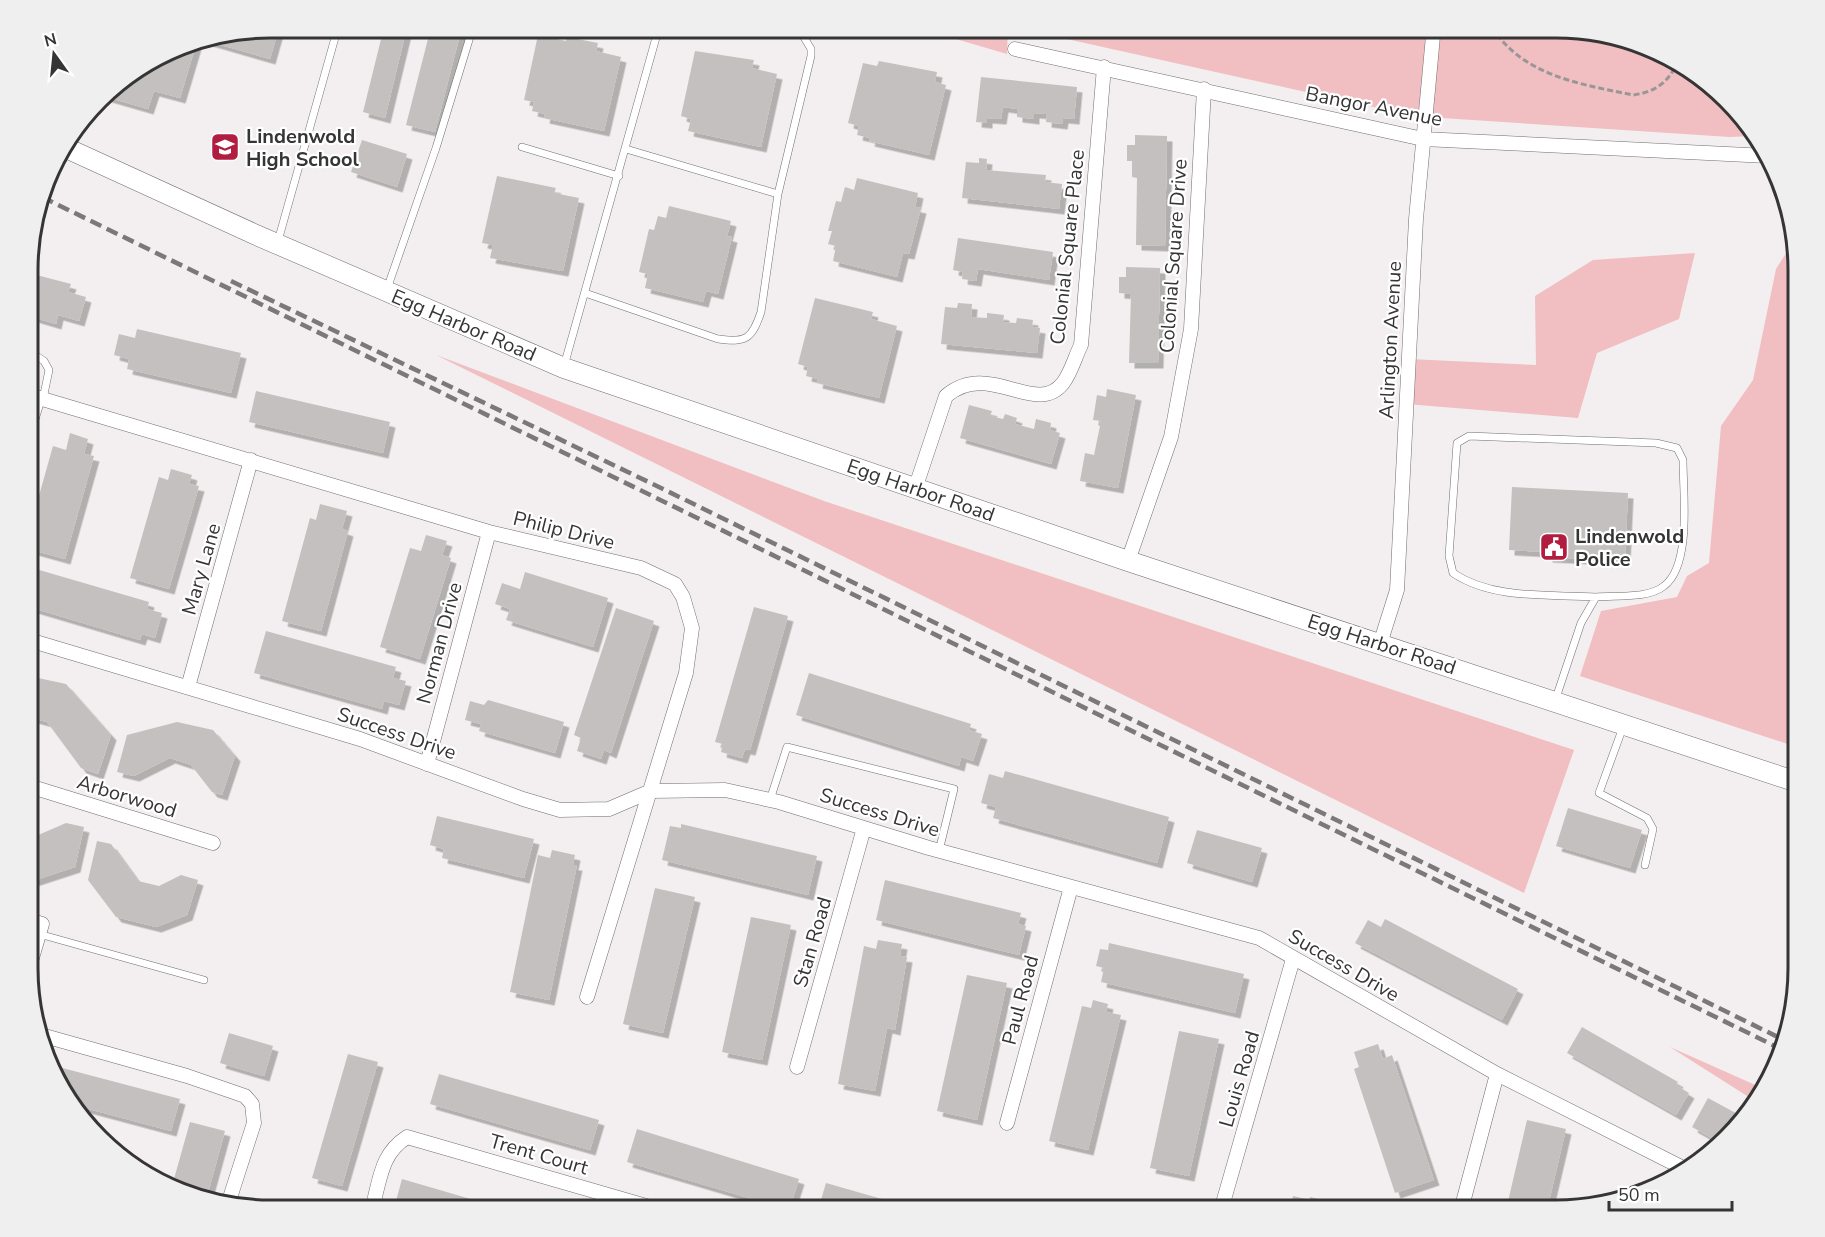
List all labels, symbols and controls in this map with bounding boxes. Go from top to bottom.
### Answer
north arrow [24,24,84,84]
text: N [42,28,59,53]
street label: Bangor Avenue [1303,80,1445,133]
place label: Lindenwold High School [246,123,360,173]
school or university icon: Lindenwold High School [209,131,241,163]
street label: Colonial Square Place [1044,148,1091,346]
street label: Colonial Square Drive [1153,158,1194,354]
street label: Arlington Avenue [1373,260,1408,420]
street label: Egg Harbor Road [387,283,540,368]
street label: Egg Harbor Road [843,453,998,528]
street label: Philip Drive [510,505,617,556]
street label: Mary Lane [176,520,227,618]
place label: Lindenwold Police [1575,523,1684,573]
public building icon: Lindenwold Police [1538,531,1570,563]
street label: Norman Drive [410,579,469,707]
street label: Egg Harbor Road [1304,608,1460,681]
street label: Success Drive [334,701,460,766]
street label: Arborwood [74,769,180,824]
street label: Success Drive [817,781,943,844]
street label: Stan Road [787,894,838,991]
street label: Success Drive [1283,923,1404,1008]
street label: Paul Road [996,952,1045,1048]
street label: Louis Road [1213,1028,1266,1130]
street label: Trent Court [486,1128,592,1182]
scale bar [1609,1174,1732,1212]
text: 50 m [1618,1183,1660,1207]

